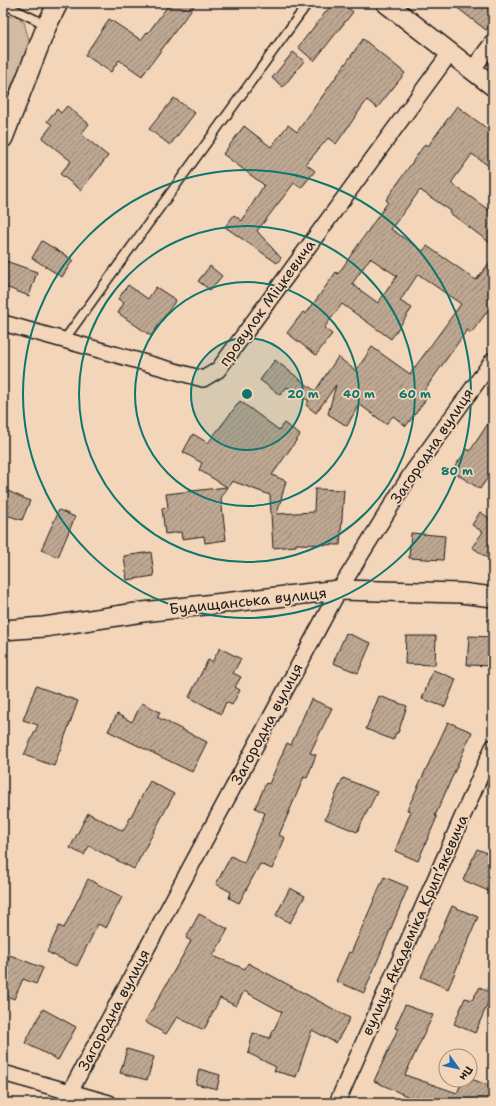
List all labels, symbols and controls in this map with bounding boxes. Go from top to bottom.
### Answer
street label: провулок Міцкевича [214,235,320,370]
street label: Загородна вулиця [386,384,478,508]
text: 20 m [287,386,319,402]
text: 40 m [343,386,375,402]
text: 60 m [399,386,431,402]
centre of rings [240,387,254,401]
text: 80 m [441,463,473,479]
street label: Будищанська вулиця [168,583,328,619]
street label: Загородна вулиця [226,660,308,788]
street label: вулиця Академіка Крипʼякевича [357,811,473,1039]
street label: Загородна вулиця [73,946,155,1074]
north arrow [438,1048,478,1088]
text: Пн [456,1063,476,1083]

